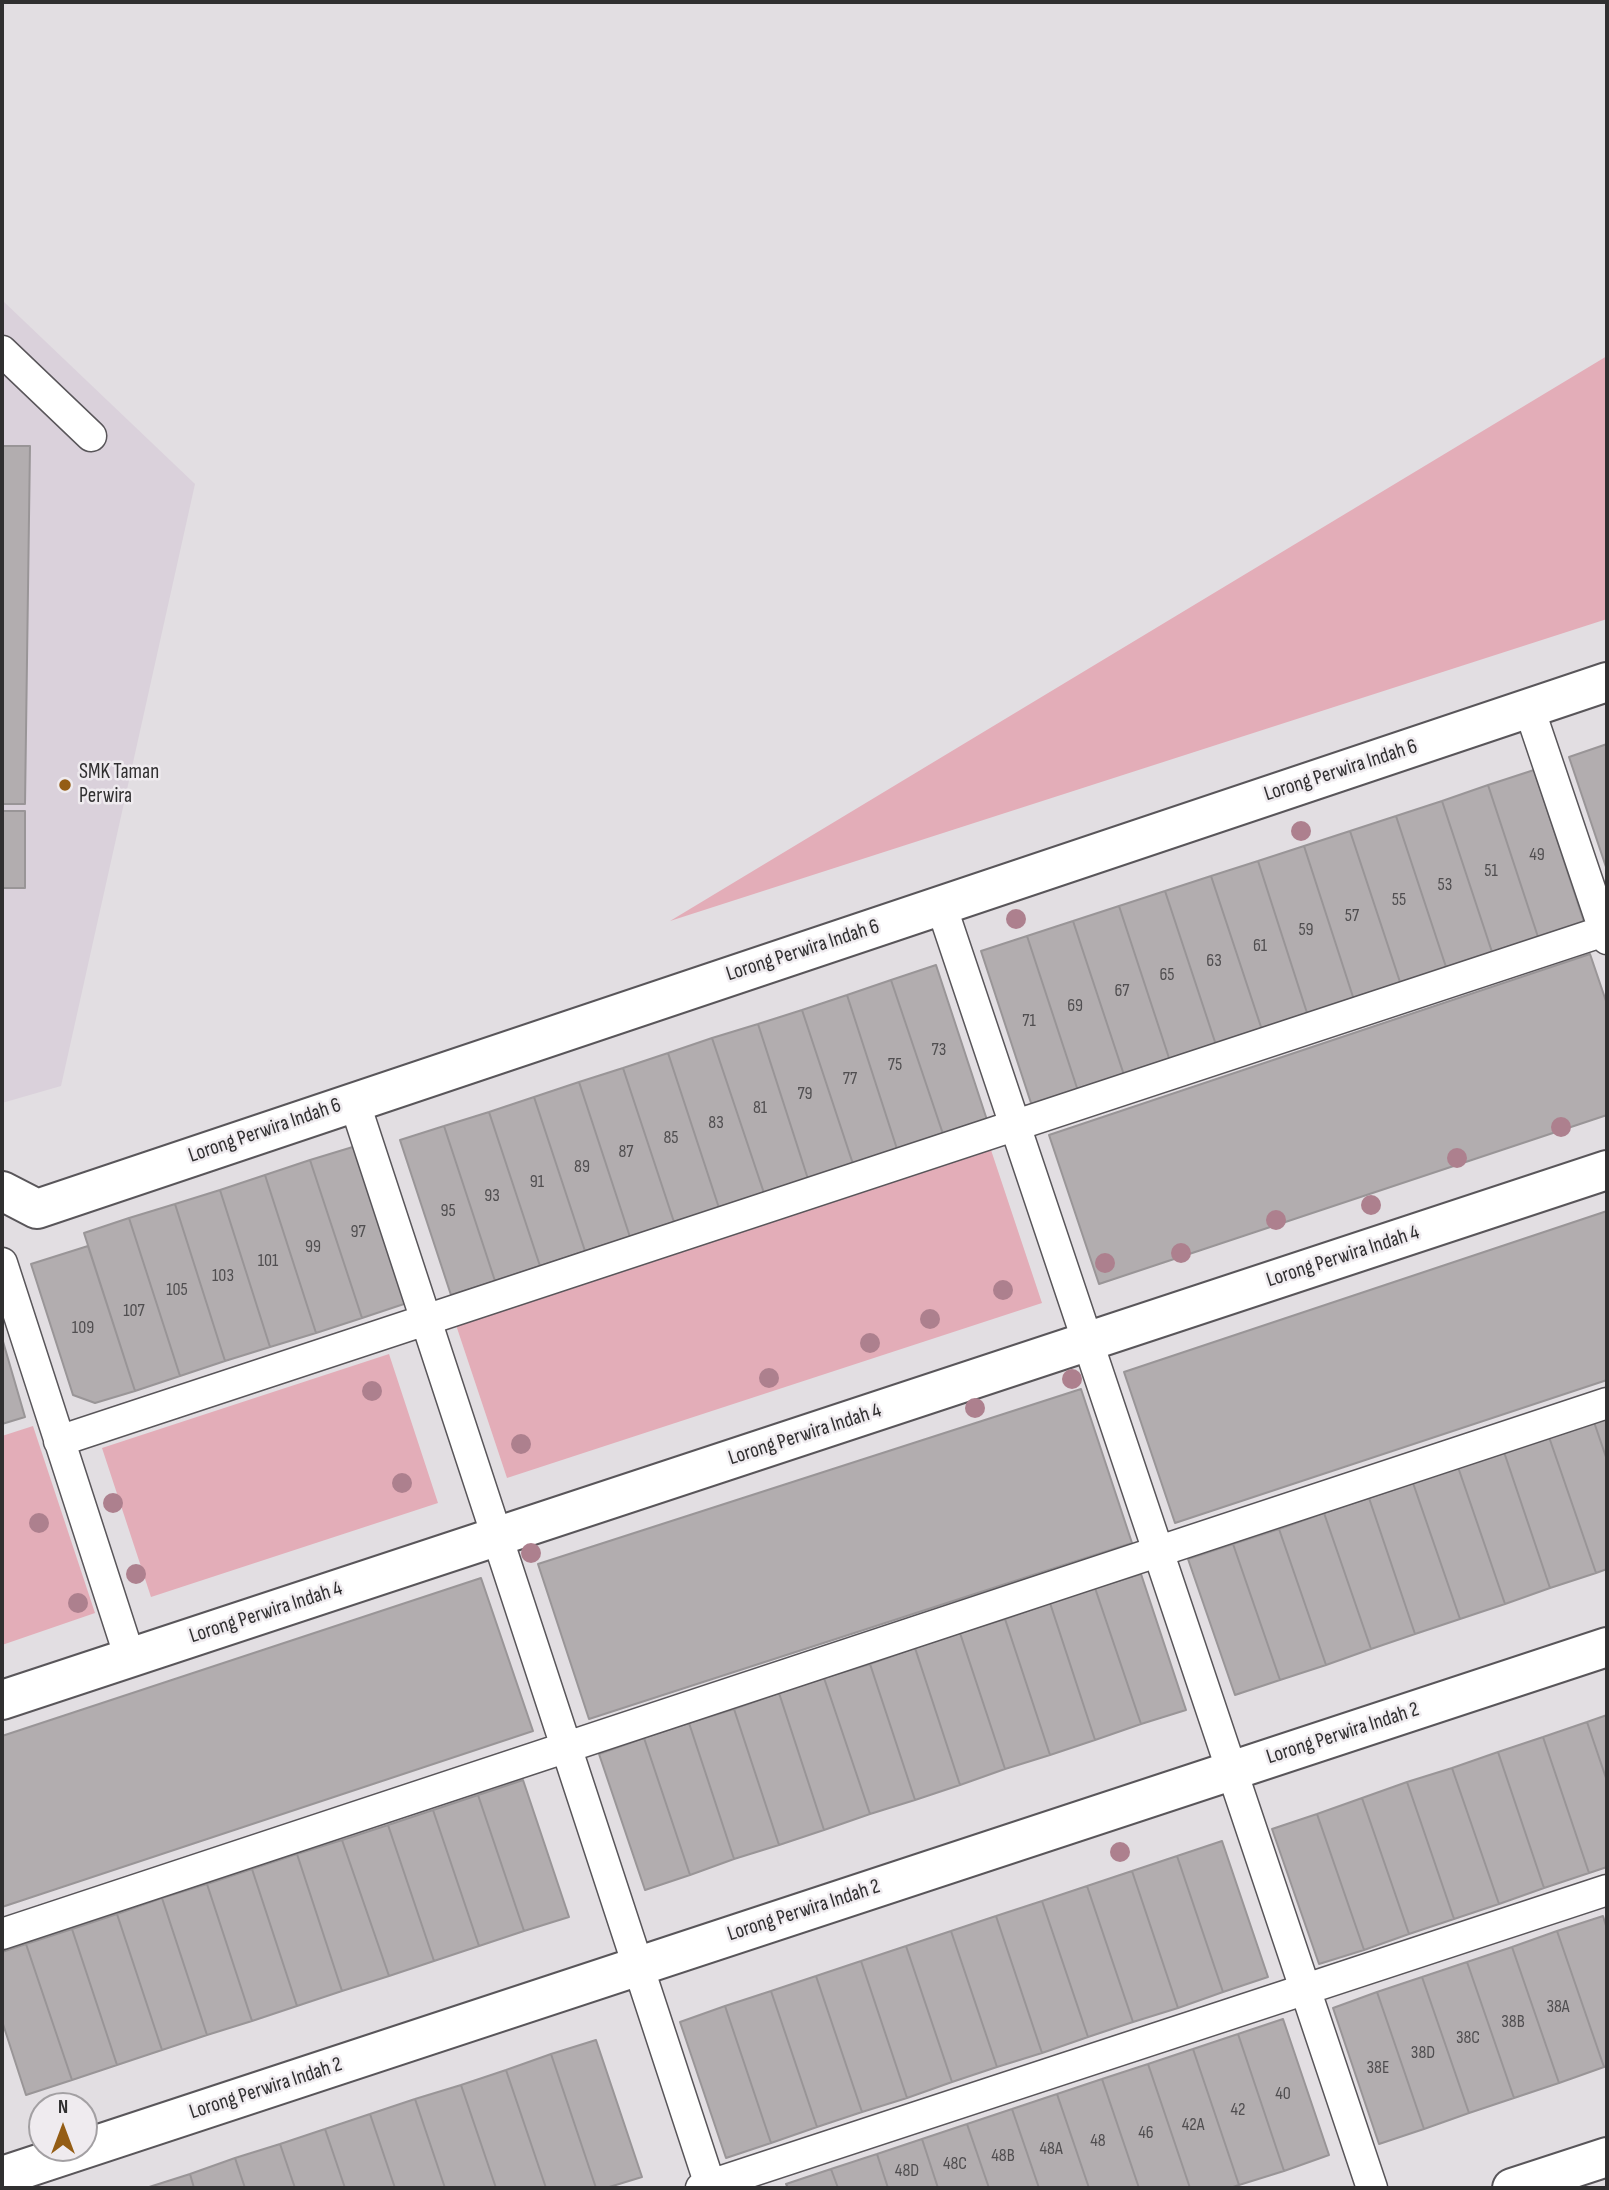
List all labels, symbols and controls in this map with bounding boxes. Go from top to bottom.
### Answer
street label: Lorong Perwira Indah 6 [1261,734,1421,808]
place label: SMK Taman Perwira [79,760,159,810]
marker: SMK Taman Perwira [57,777,73,793]
house number: 49 [1529,844,1545,866]
house number: 51 [1484,860,1498,882]
house number: 53 [1438,874,1452,896]
house number: 55 [1392,889,1406,911]
house number: 57 [1345,905,1359,927]
street label: Lorong Perwira Indah 6 [723,914,883,988]
house number: 59 [1298,919,1314,941]
house number: 61 [1253,935,1267,957]
house number: 63 [1206,950,1222,972]
house number: 65 [1159,964,1175,986]
house number: 67 [1114,980,1130,1002]
house number: 69 [1067,995,1083,1017]
house number: 71 [1022,1010,1036,1032]
house number: 73 [932,1039,946,1061]
house number: 75 [888,1054,902,1076]
house number: 77 [843,1068,857,1090]
house number: 79 [797,1083,813,1105]
street label: Lorong Perwira Indah 6 [186,1093,344,1169]
house number: 81 [753,1097,767,1119]
house number: 83 [708,1112,724,1134]
house number: 85 [663,1127,679,1149]
house number: 87 [618,1141,634,1163]
house number: 89 [574,1156,590,1178]
house number: 91 [530,1171,544,1193]
house number: 93 [484,1185,500,1207]
house number: 95 [440,1200,456,1222]
street label: Lorong Perwira Indah 4 [1264,1220,1422,1294]
house number: 97 [350,1221,366,1243]
house number: 99 [305,1236,321,1258]
house number: 101 [258,1250,278,1272]
house number: 103 [212,1265,234,1287]
house number: 105 [166,1279,188,1301]
house number: 107 [123,1300,145,1322]
house number: 109 [72,1317,94,1339]
street label: Lorong Perwira Indah 4 [726,1398,884,1472]
street label: Lorong Perwira Indah 4 [187,1576,345,1650]
street label: Lorong Perwira Indah 2 [1264,1697,1422,1771]
street label: Lorong Perwira Indah 2 [725,1874,883,1948]
house number: 38A [1546,1996,1570,2018]
house number: 38B [1501,2011,1525,2033]
house number: 38C [1456,2027,1480,2049]
house number: 38D [1411,2042,1435,2064]
street label: Lorong Perwira Indah 2 [187,2052,345,2126]
house number: 38E [1367,2057,1389,2079]
house number: 40 [1275,2083,1291,2105]
north arrow [28,2092,98,2162]
text: N [58,2096,68,2119]
house number: 42 [1230,2099,1246,2121]
house number: 42A [1182,2114,1204,2136]
house number: 46 [1138,2122,1154,2144]
house number: 48 [1090,2130,1106,2152]
house number: 48A [1039,2138,1063,2160]
house number: 48B [991,2145,1015,2167]
house number: 48C [943,2153,967,2175]
house number: 48D [895,2160,919,2182]

